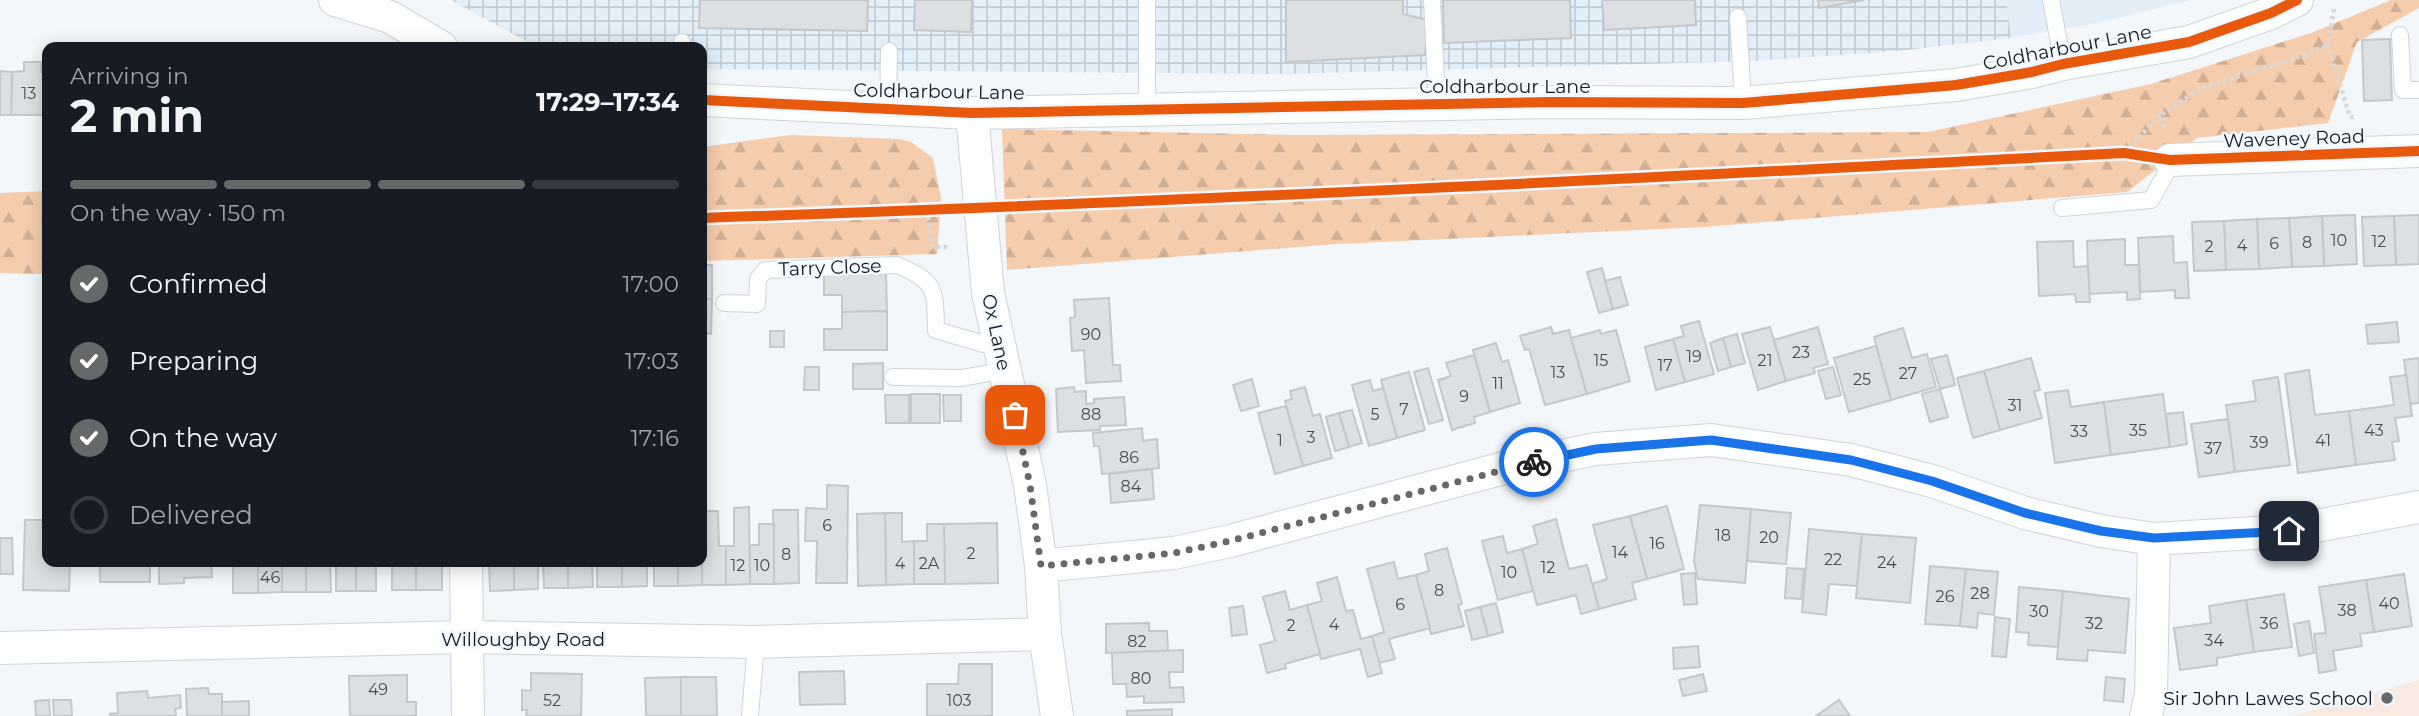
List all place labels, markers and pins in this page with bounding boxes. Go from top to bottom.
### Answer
pin [985,385,1045,445]
pin [2259,501,2319,561]
place label: Sir John Lawes School [2163,687,2373,710]
marker: Sir John Lawes School [2379,690,2395,706]

